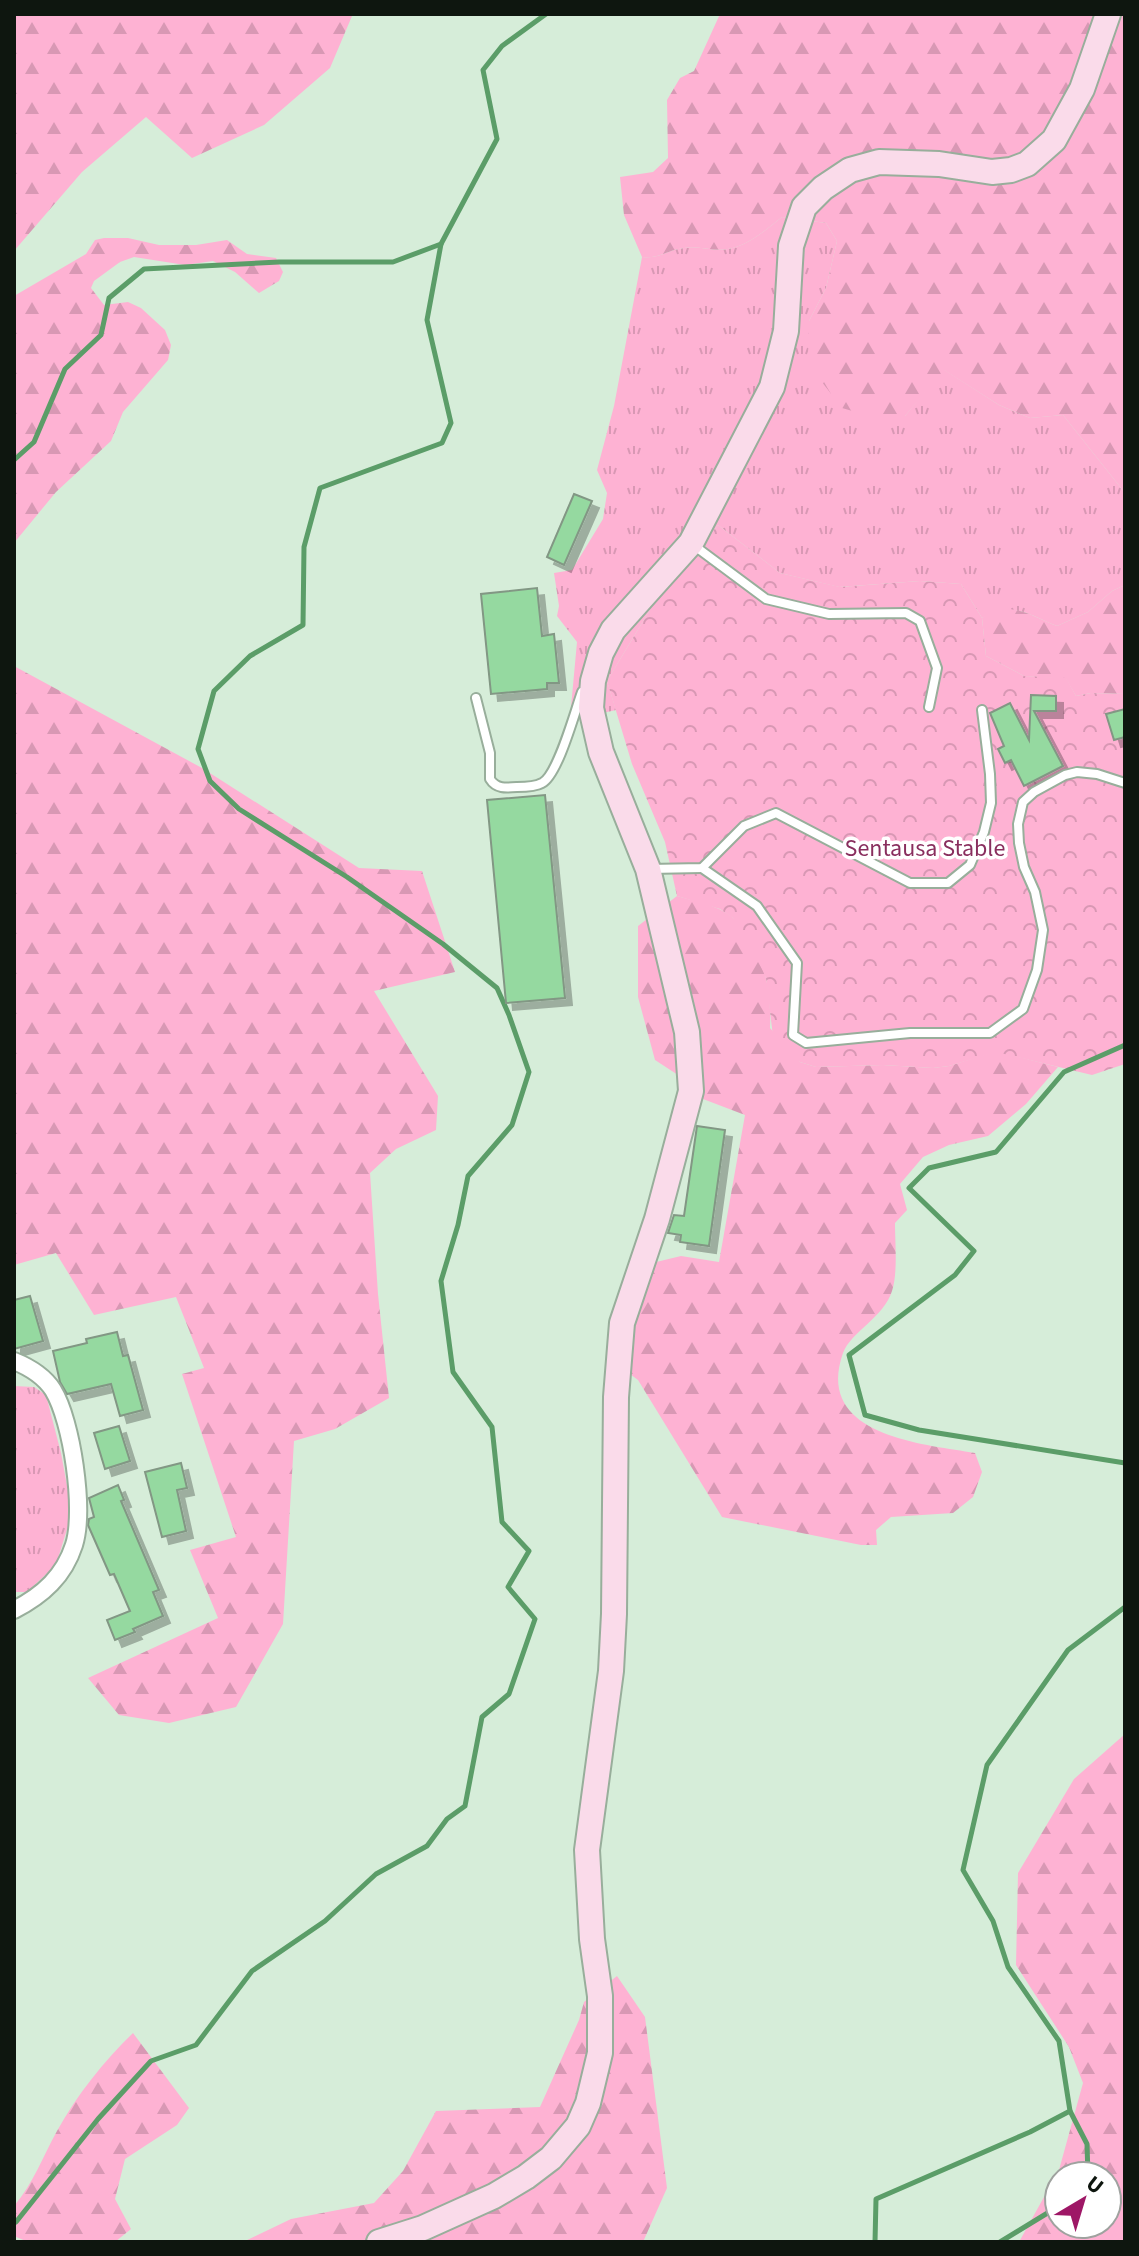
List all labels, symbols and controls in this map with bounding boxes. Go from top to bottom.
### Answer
park label: Sentausa Stable [845,831,1005,866]
north arrow [1043,2160,1123,2240]
text: U [1079,2168,1110,2202]

